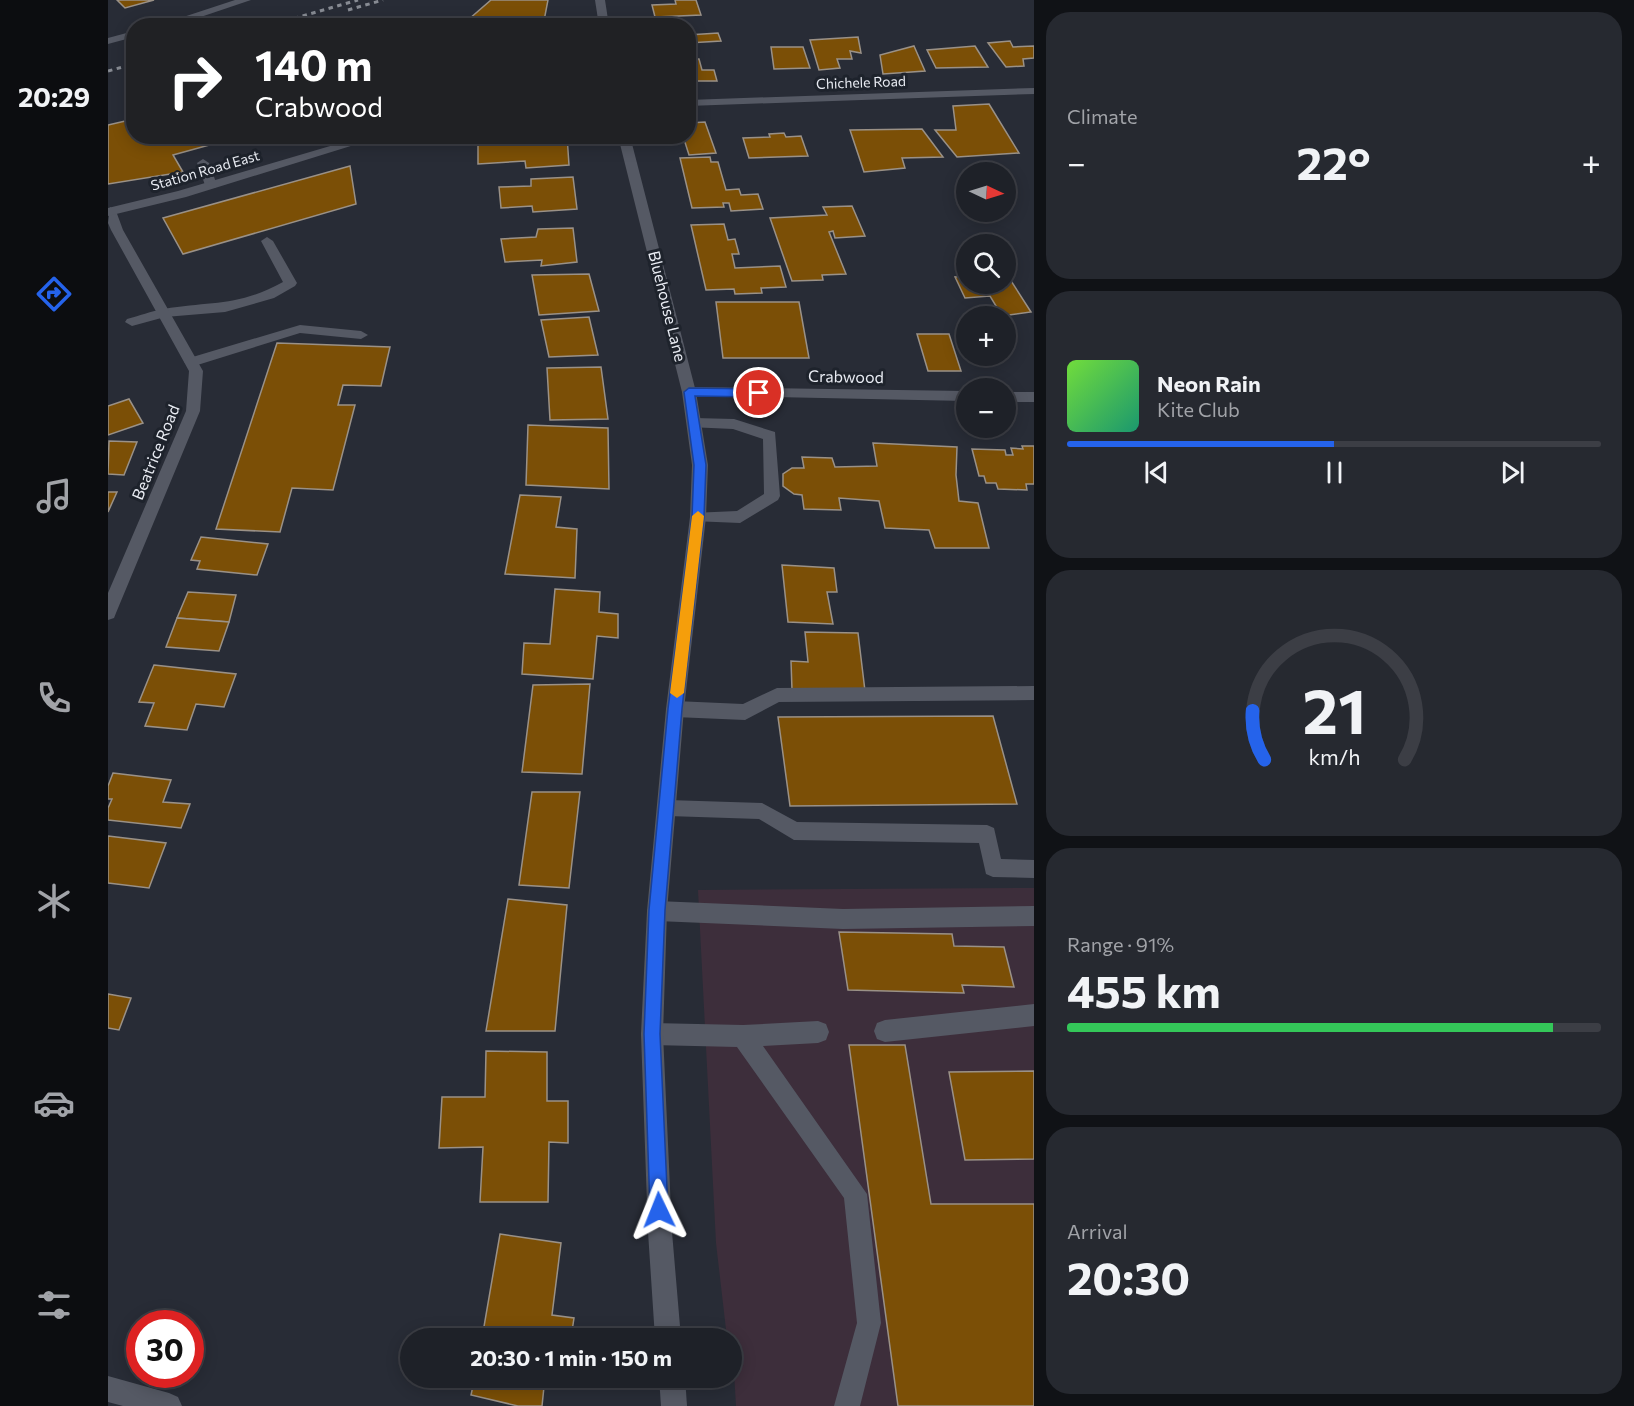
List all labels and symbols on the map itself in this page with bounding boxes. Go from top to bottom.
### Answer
street label: Chichele Road [816,72,906,92]
street label: Station Road East [149,146,262,194]
north arrow [956,162,1016,222]
street label: Bluehouse Lane [645,249,691,363]
street label: Crabwood [808,366,884,386]
pin [733,367,784,418]
street label: Beatrice Road [127,402,183,502]
position arrow [627,1178,691,1242]
speed limit sign: 30 [126,1310,204,1388]

